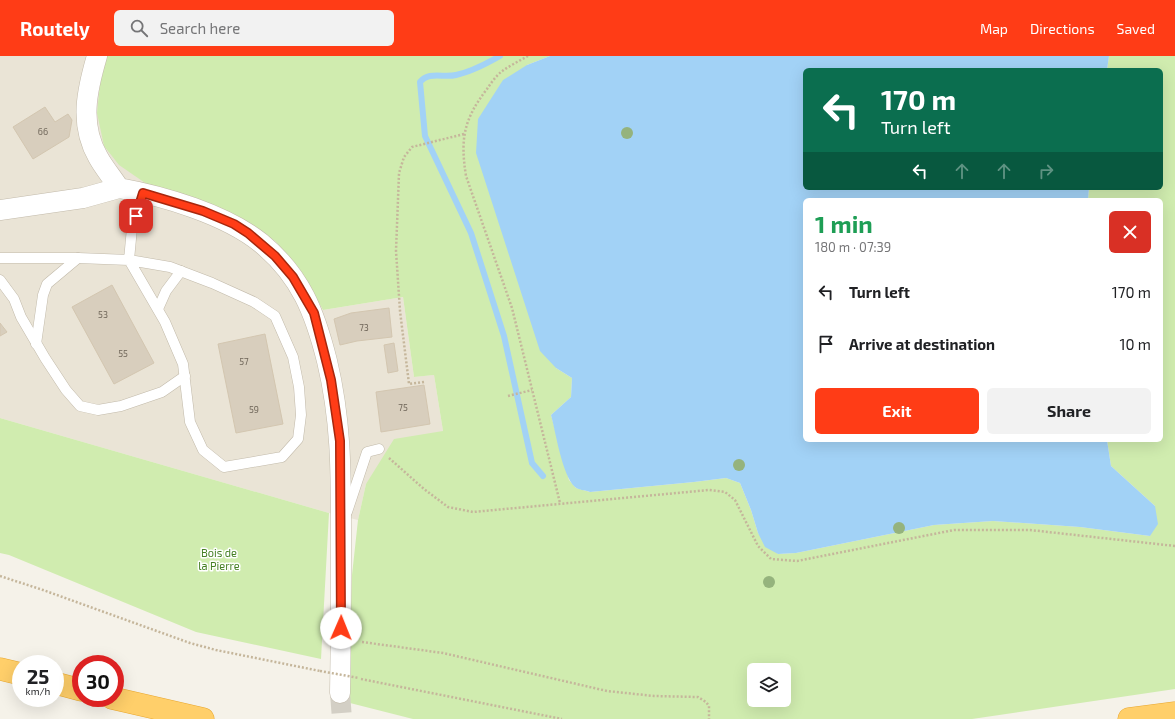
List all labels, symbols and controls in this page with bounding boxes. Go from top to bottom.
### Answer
search box [114,10,394,46]
text: Routely [20,17,90,40]
icon: search [128,17,150,39]
text: Search here [160,19,240,37]
text: Map [980,20,1008,37]
text: Directions [1030,20,1095,37]
text: Saved [1117,20,1155,37]
text: 170 m [881,82,956,116]
icon: left [815,84,867,136]
text: Turn left [881,116,951,138]
house number: 66 [38,126,48,137]
icon: left [909,160,931,182]
icon: ahead [951,160,973,182]
icon: ahead [993,160,1015,182]
icon: right [1035,160,1057,182]
pin [119,199,153,233]
icon: arrive [125,205,147,227]
text: 1 min [815,209,873,238]
button: close [1109,211,1151,253]
text: 180 m · 07:39 [815,239,891,255]
icon: left [815,281,837,303]
text: Turn left [849,283,910,301]
text: 170 m [1112,283,1151,301]
house number: 53 [98,309,108,320]
house number: 73 [359,322,369,333]
icon: arrive [815,333,837,355]
text: Arrive at destination [849,335,995,353]
text: 10 m [1119,335,1151,353]
house number: 55 [118,348,128,359]
house number: 57 [239,356,249,367]
button: Exit [815,388,979,434]
button: Share [987,388,1151,434]
house number: 75 [398,402,408,413]
house number: 59 [249,404,259,415]
park label: Bois de la Pierre [198,546,240,572]
position arrow [320,607,362,649]
speed limit sign: 30 [72,655,124,707]
map controls [747,663,791,707]
button: layers [747,663,791,707]
text: 25 [27,664,49,688]
text: km/h [26,685,50,697]

